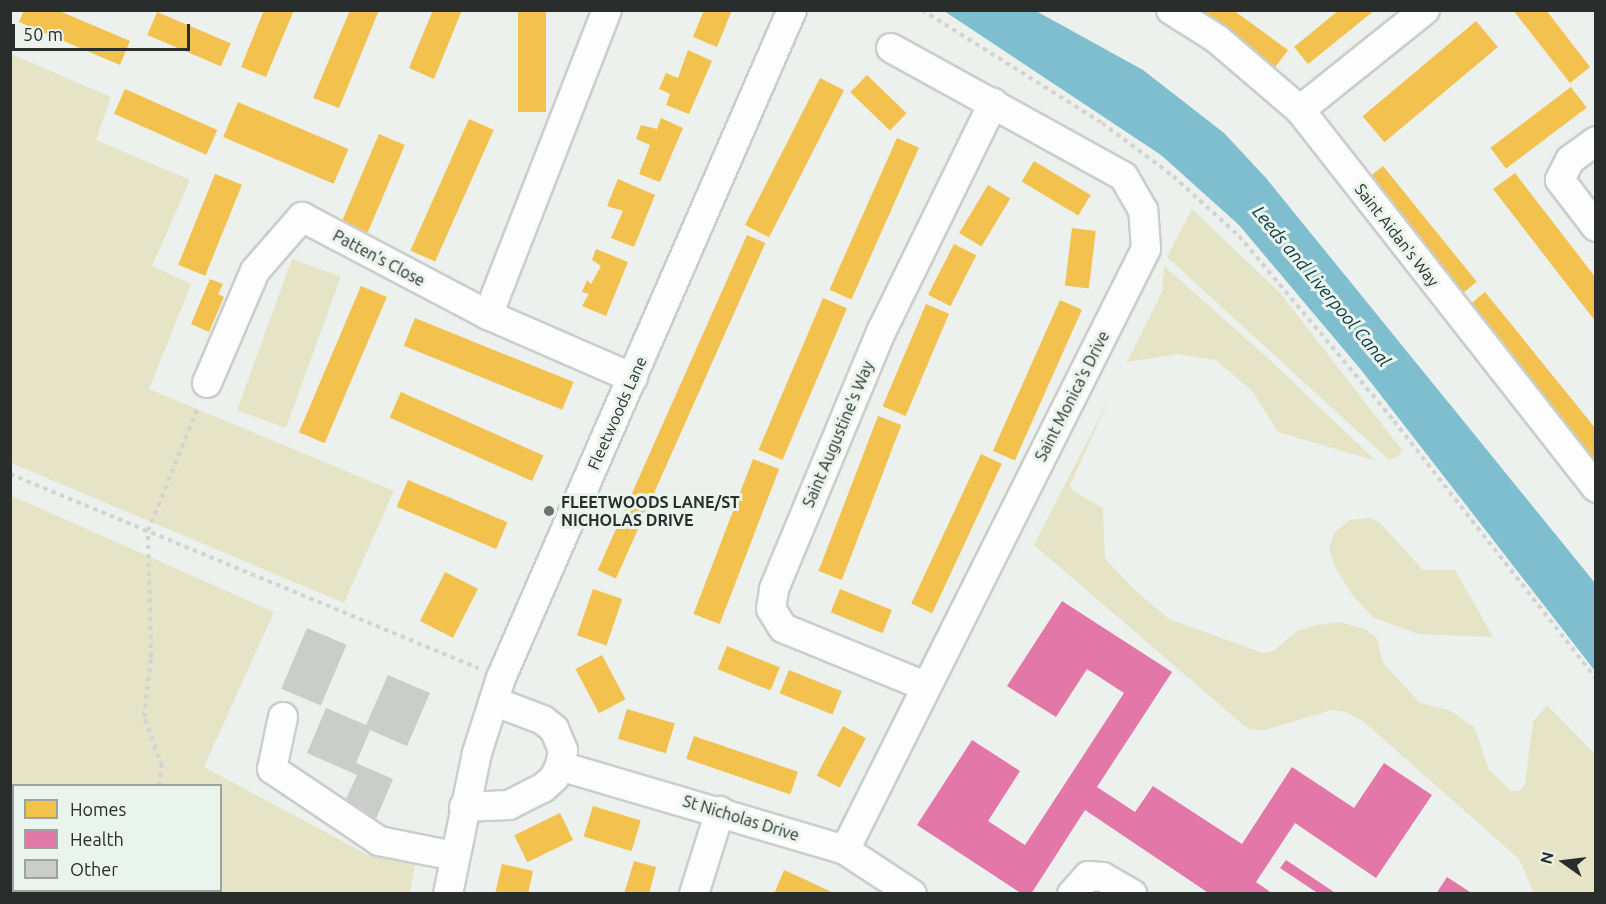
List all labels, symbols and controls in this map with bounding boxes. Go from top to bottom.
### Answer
scale bar [15,12,194,50]
text: 50 m [23,24,63,44]
street label: Saint Aidan's Way [1351,180,1443,290]
water label: Leeds and Liverpool Canal [1248,201,1396,371]
street label: Patten's Close [330,226,428,290]
street label: Saint Monica's Drive [1031,328,1113,464]
street label: Fleetwoods Lane [583,353,651,473]
street label: Saint Augustine's Way [798,358,878,510]
place label: FLEETWOODS LANE/ST NICHOLAS DRIVE [561,492,740,530]
marker: FLEETWOODS LANE/ST NICHOLAS DRIVE [542,504,556,518]
legend [12,784,222,892]
street label: St Nicholas Drive [681,791,801,845]
text: Homes [70,799,126,819]
text: Health [70,829,124,849]
north arrow [1534,832,1594,892]
text: N [1536,850,1557,866]
text: Other [70,859,118,879]

